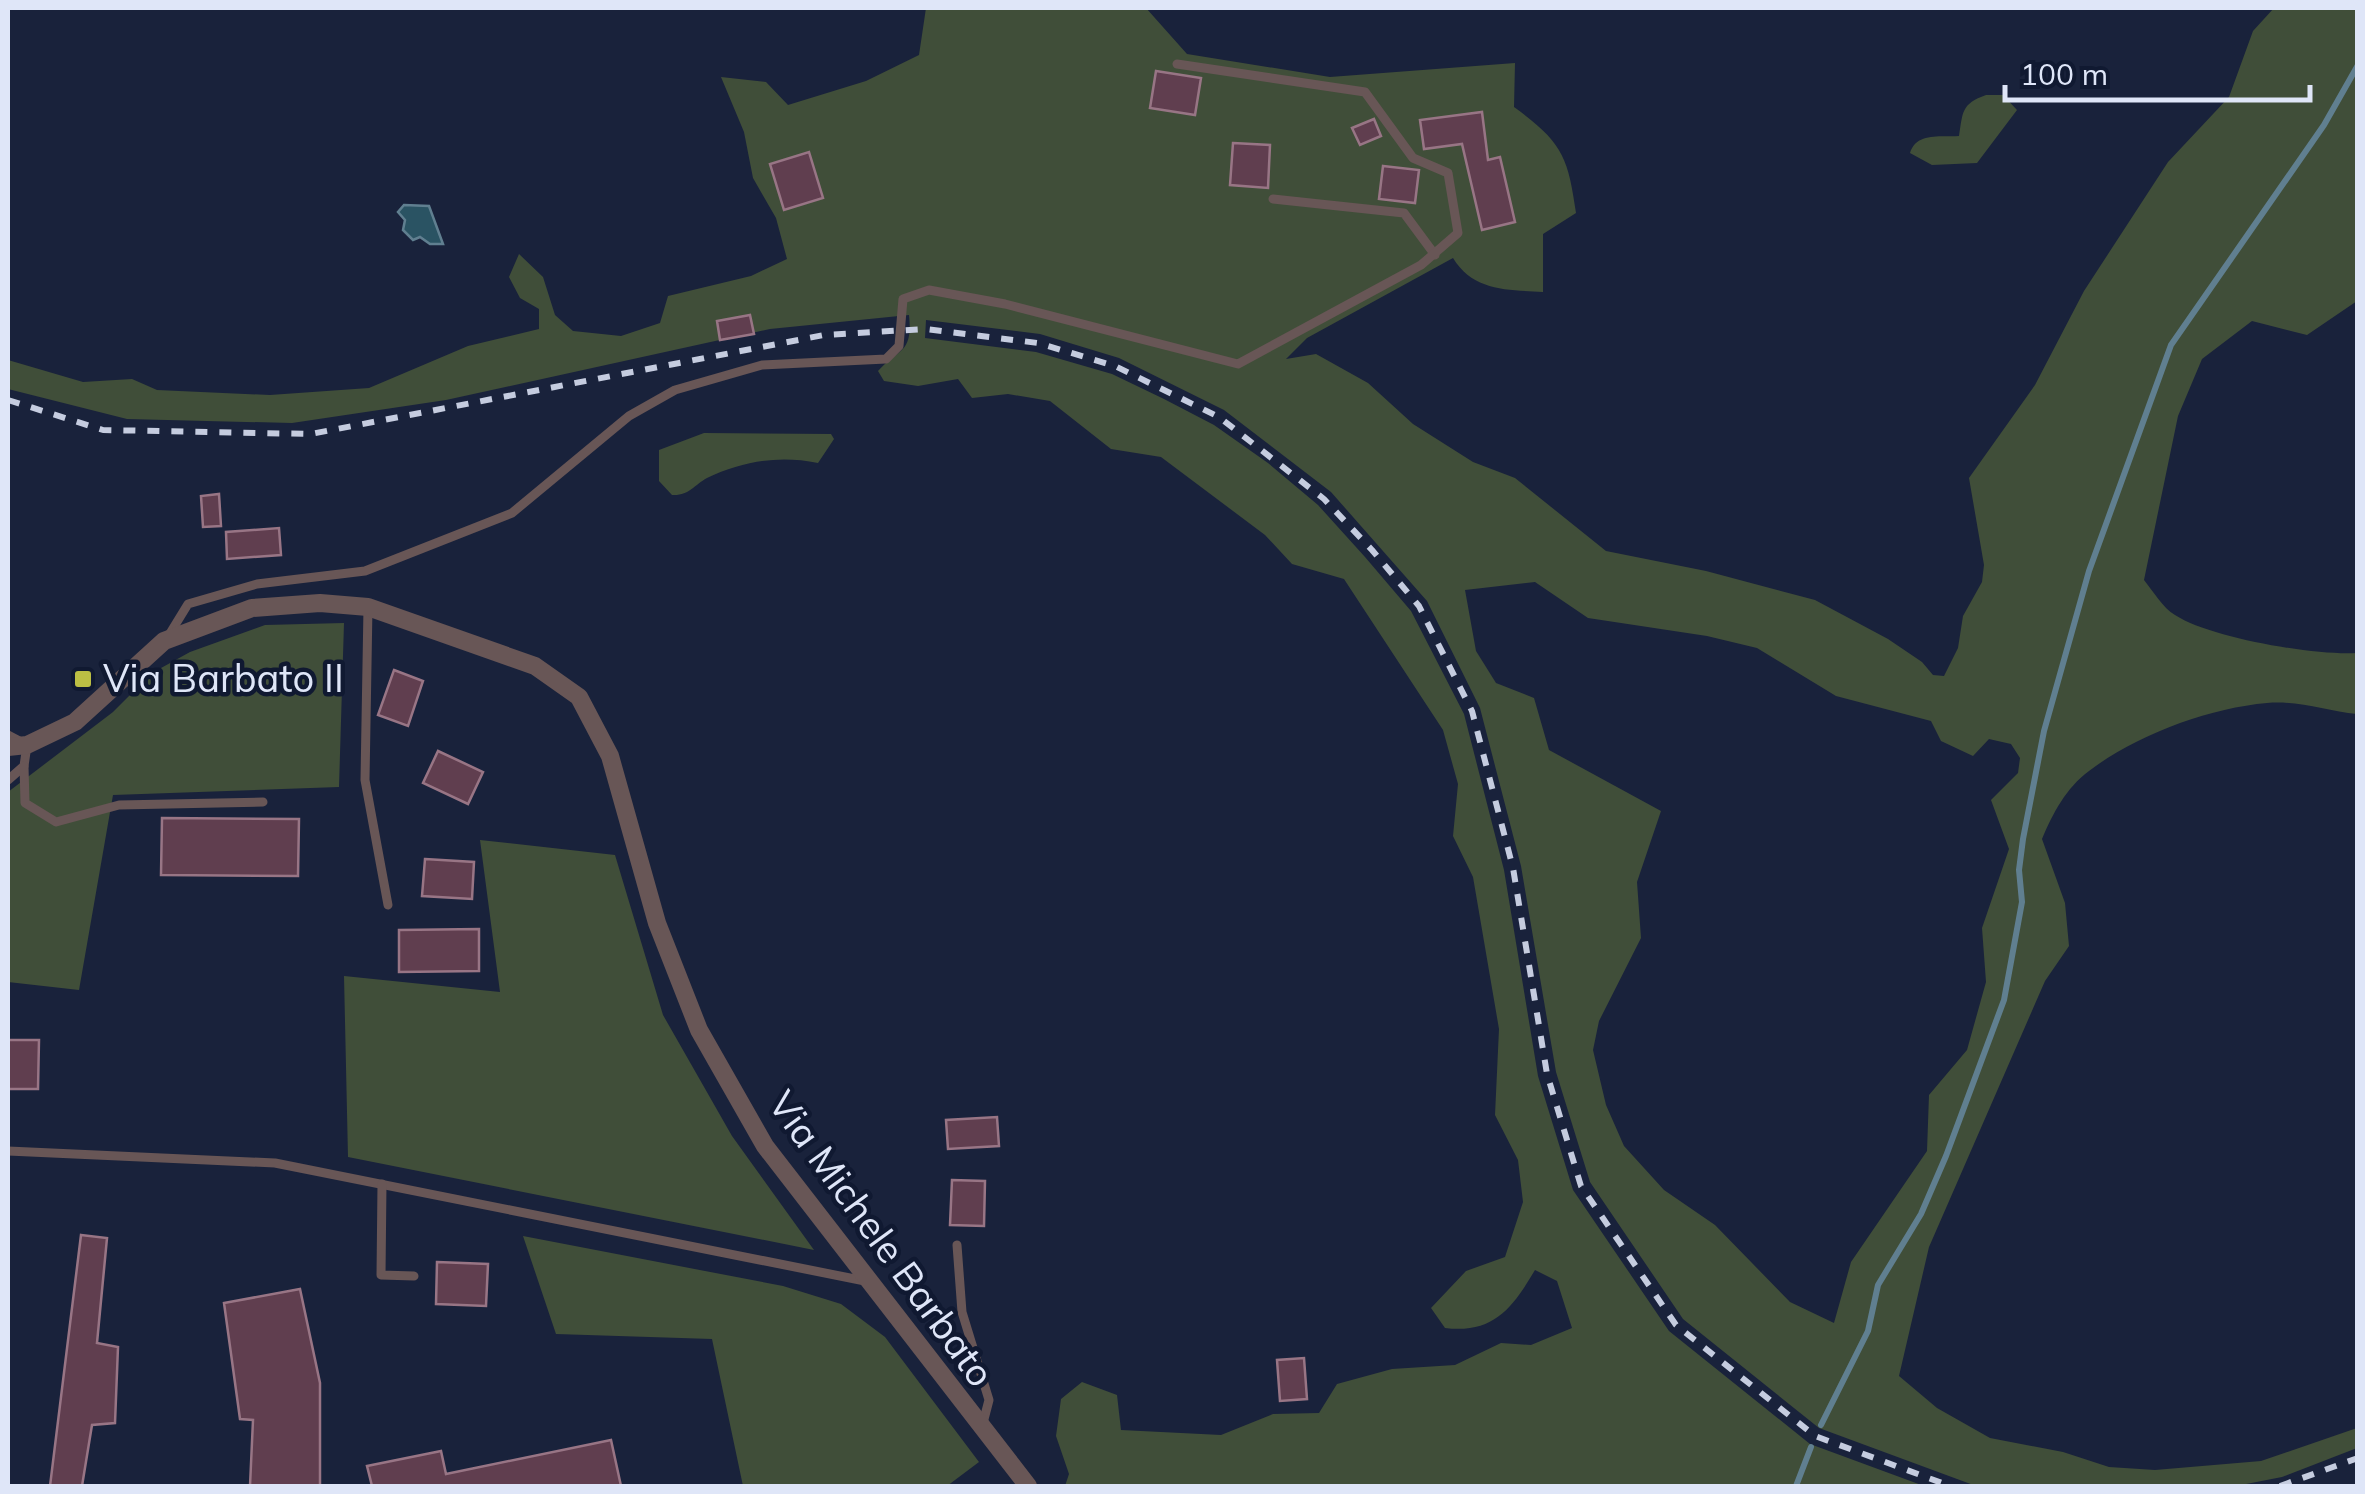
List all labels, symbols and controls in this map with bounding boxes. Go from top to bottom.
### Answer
scale bar [2005,40,2310,102]
text: 100 m [2020,55,2108,93]
place label: Via Barbato II [103,654,344,702]
marker: Via Barbato II [72,668,94,690]
street label: Via Michele Barbato [758,1081,1005,1396]

